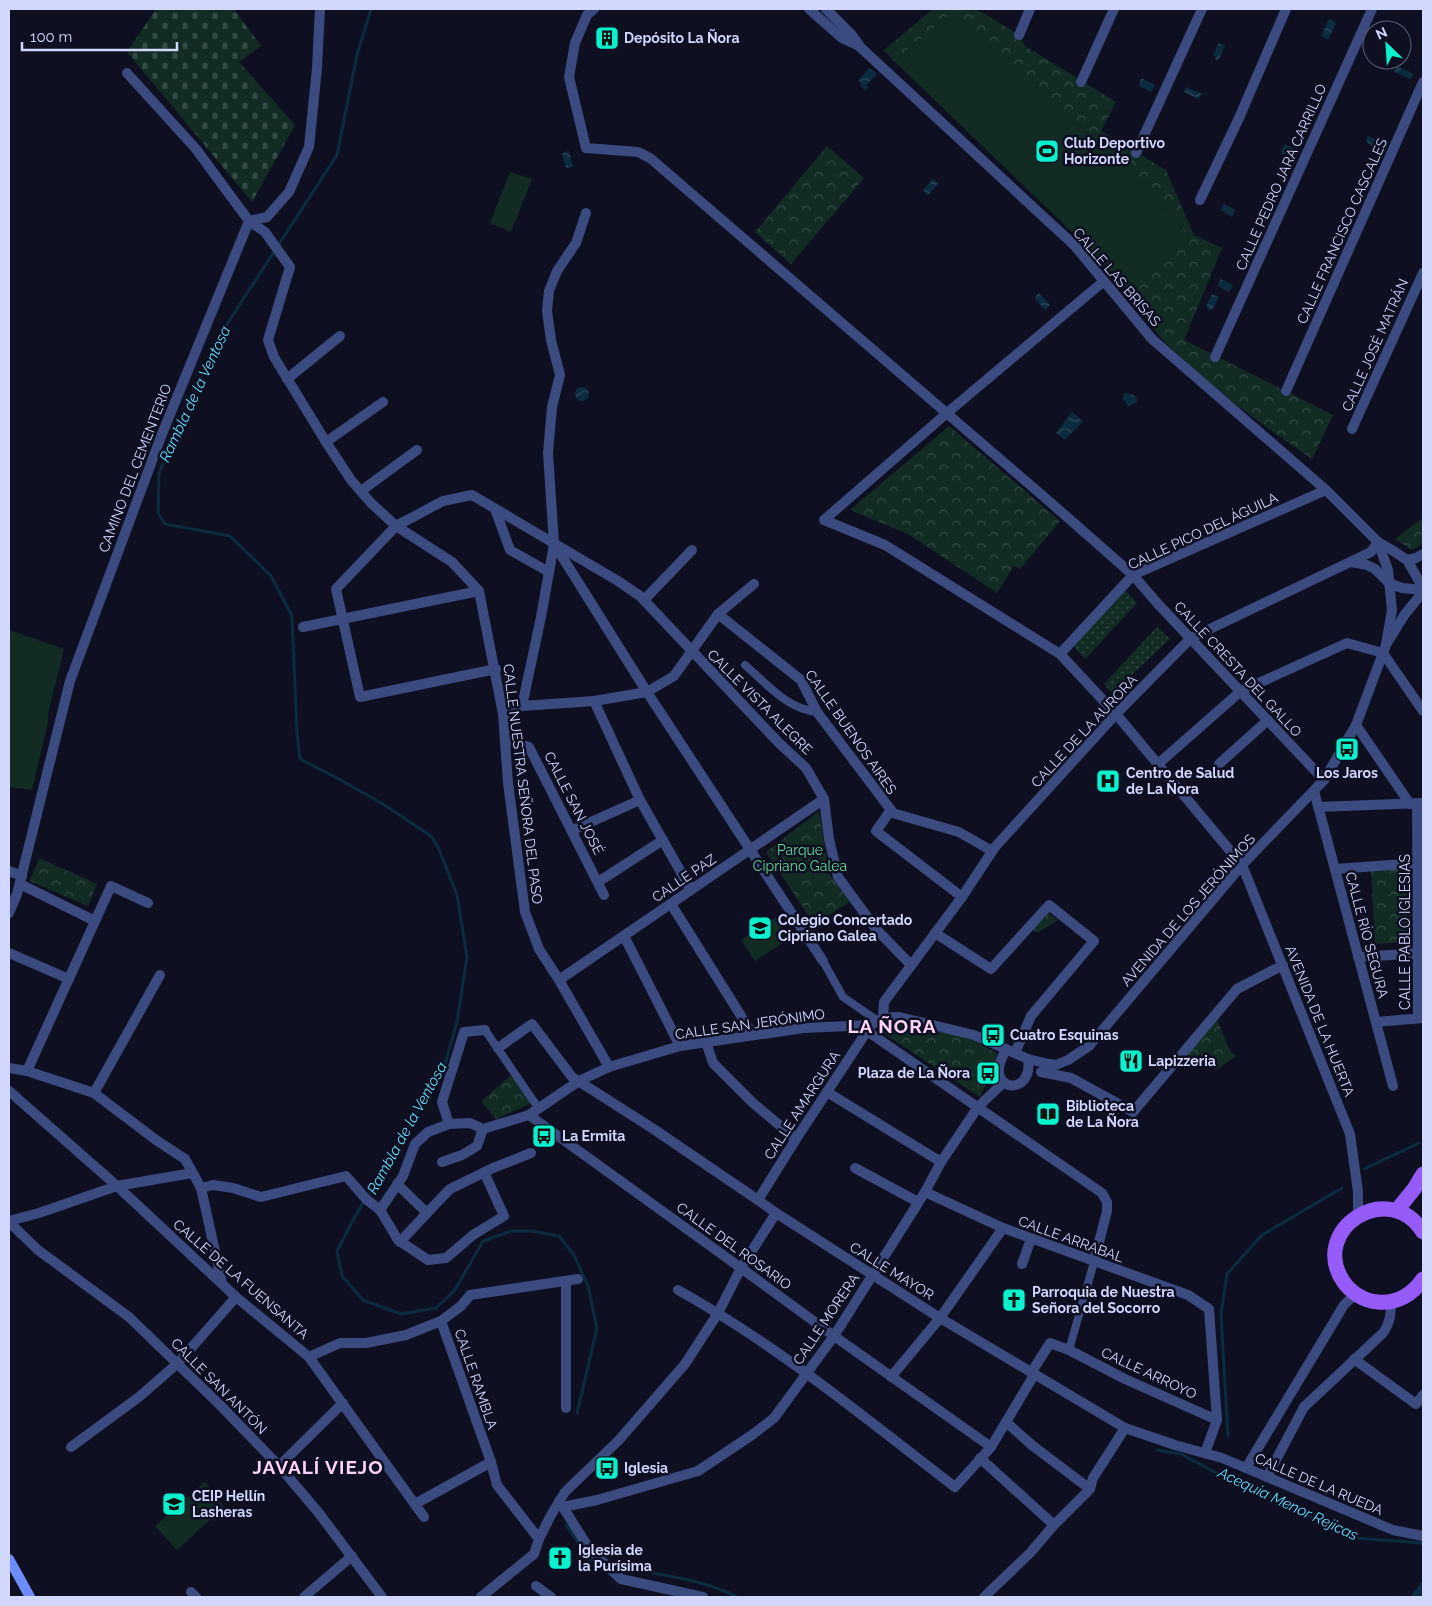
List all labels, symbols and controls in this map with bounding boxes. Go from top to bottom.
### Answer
scale bar [22,20,178,52]
north arrow [1362,20,1412,70]
text: N [1373,24,1390,43]
building icon: Depósito La Ñora [594,25,620,51]
text: 100 m [30,28,72,46]
place label: Depósito La Ñora [624,29,739,46]
street label: CALLE PEDRO JARA CARRILLO [1233,81,1329,273]
place label: Club Deportivo Horizonte [1064,135,1166,167]
street label: CALLE FRANCISCO CASCALES [1294,135,1390,326]
sports icon: Club Deportivo Horizonte [1034,138,1060,164]
street label: CALLE LAS BRISAS [1070,225,1164,330]
street label: CALLE JOSÉ MATRÁN [1338,276,1411,414]
water label: Rambla de la Ventosa [156,323,234,465]
street label: CAMINO DEL CEMENTERIO [95,381,175,555]
street label: CALLE PICO DEL ÁGUILA [1125,488,1281,573]
street label: CALLE CRESTA DEL GALLO [1171,598,1305,740]
street label: CALLE VISTA ALEGRE [704,646,816,758]
street label: CALLE NUESTRA SEÑORA DEL PASO [500,663,547,905]
street label: CALLE BUENOS AIRES [802,667,900,798]
street label: CALLE DE LA AURORA [1028,671,1141,790]
bus stop icon: Los Jaros [1334,736,1360,762]
street label: CALLE SAN JOSÉ [541,748,608,857]
place label: Centro de Salud de La Ñora [1126,765,1234,797]
place label: Los Jaros [1316,765,1378,781]
hospital icon: Centro de Salud de La Ñora [1095,768,1121,794]
street label: AVENIDA DE LOS JERÓNIMOS [1117,830,1259,989]
park label: Parque Cipriano Galea [753,842,847,874]
street label: CALLE PAZ [649,851,719,905]
street label: CALLE PABLO IGLESIAS [1397,854,1413,1010]
street label: CALLE RÍO SEGURA [1342,870,1393,1000]
place label: Colegio Concertado Cipriano Galea [778,912,913,944]
school or university icon: Colegio Concertado Cipriano Galea [747,915,773,941]
street label: AVENIDA DE LA HUERTA [1282,943,1358,1099]
street label: CALLE SAN JERÓNIMO [674,1005,826,1042]
district label: LA ÑORA [847,1015,937,1037]
bus stop icon: Cuatro Esquinas [980,1022,1006,1048]
place label: Cuatro Esquinas [1010,1027,1119,1043]
street label: CALLE AMARGURA [761,1047,843,1162]
restaurant icon: Lapizzeria [1118,1048,1144,1074]
place label: Lapizzeria [1148,1053,1216,1069]
water label: Rambla de la Ventosa [363,1059,451,1197]
bus stop icon: Plaza de La Ñora [975,1060,1001,1086]
place label: Plaza de La Ñora [858,1064,970,1081]
place label: Biblioteca de La Ñora [1066,1098,1139,1130]
library icon: Biblioteca de La Ñora [1035,1101,1061,1127]
bus stop icon: La Ermita [531,1123,557,1149]
place label: La Ermita [562,1128,625,1144]
street label: CALLE DEL ROSARIO [674,1199,794,1293]
street label: CALLE ARRABAL [1016,1213,1126,1265]
street label: CALLE DE LA FUENSANTA [170,1216,312,1342]
street label: CALLE MAYOR [847,1239,937,1303]
street label: CALLE MORERA [790,1270,863,1368]
place label: Parroquia de Nuestra Señora del Socorro [1032,1284,1175,1316]
church icon: Parroquia de Nuestra Señora del Socorro [1001,1287,1027,1313]
street label: CALLE RAMBLA [451,1327,501,1432]
street label: CALLE SAN ANTÓN [168,1334,271,1437]
street label: CALLE ARROYO [1099,1344,1199,1402]
street label: CALLE DE LA RUEDA [1253,1450,1386,1518]
bus stop icon: Iglesia [594,1455,620,1481]
district label: JAVALÍ VIEJO [252,1456,384,1478]
place label: Iglesia [624,1460,668,1476]
water label: Acequia Menor Rejicas [1214,1463,1361,1544]
place label: CEIP Hellín Lasheras [192,1488,265,1520]
school or university icon: CEIP Hellín Lasheras [161,1491,187,1517]
place label: Iglesia de la Purísima [578,1542,652,1574]
church icon: Iglesia de la Purísima [547,1545,573,1571]

